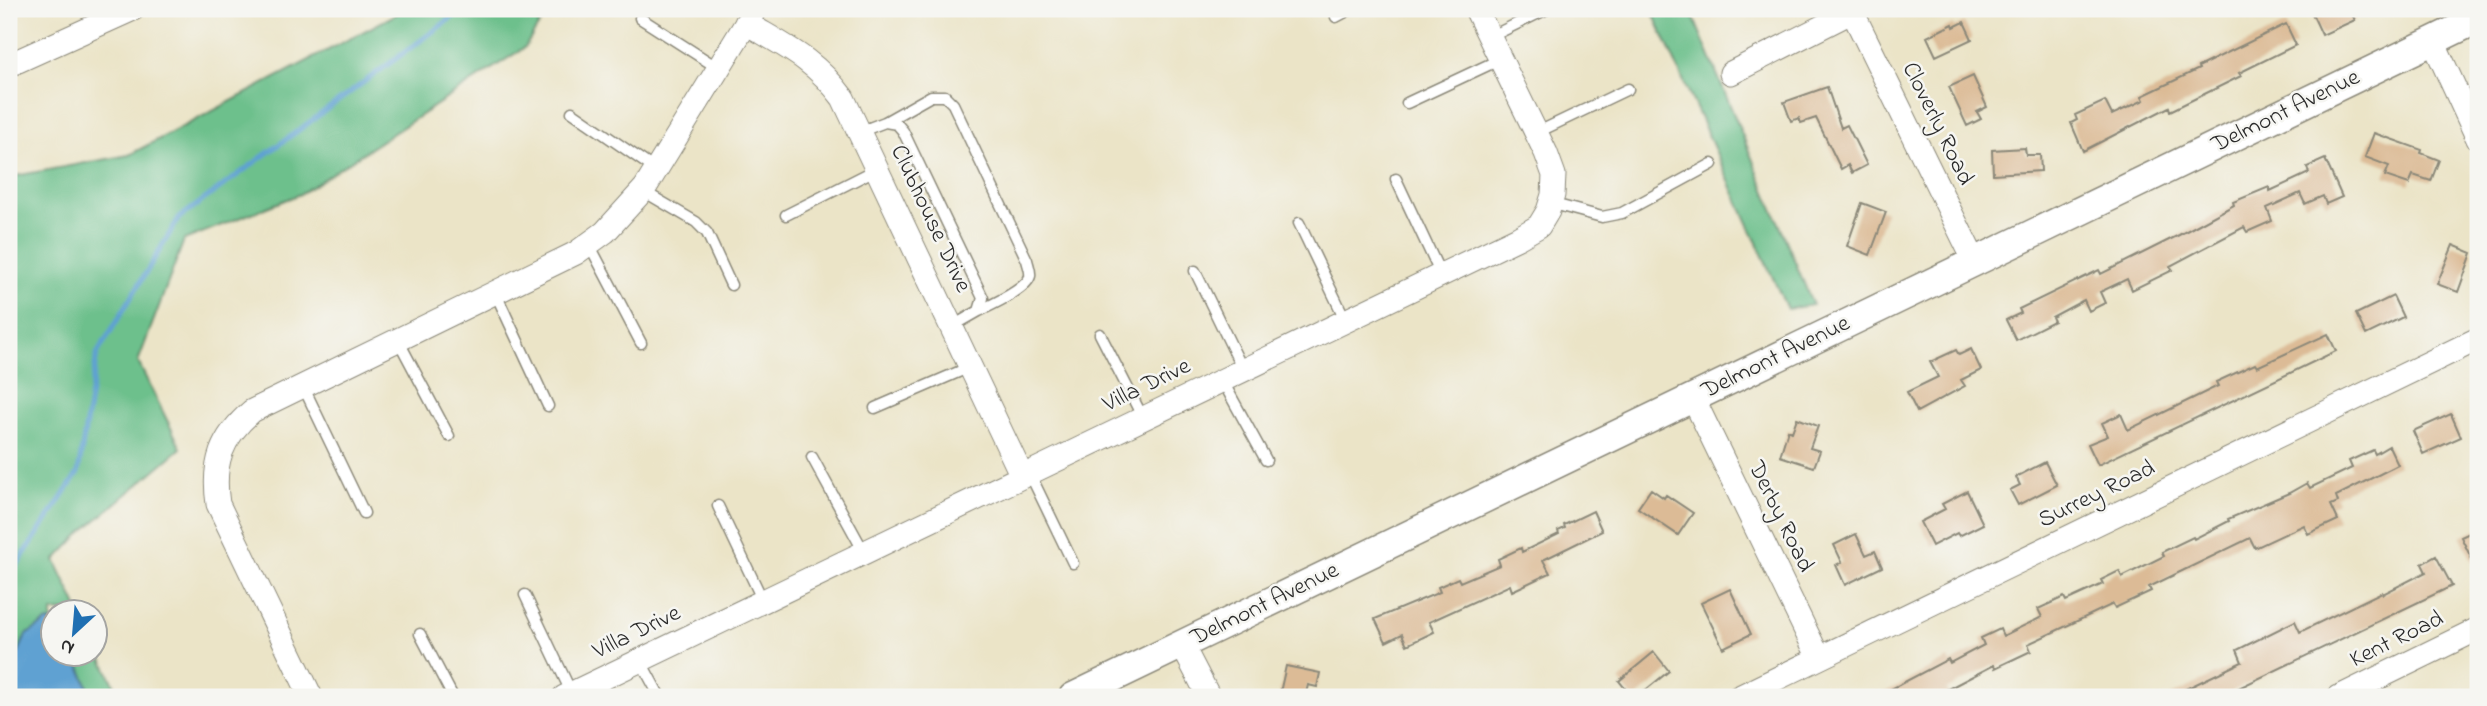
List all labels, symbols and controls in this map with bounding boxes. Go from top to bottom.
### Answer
street label: Cloverly Road [1891,56,1982,193]
street label: Delmont Avenue [2205,61,2366,163]
street label: Clubhouse Drive [880,139,980,299]
street label: Delmont Avenue [1695,307,1856,409]
street label: Villa Drive [1096,350,1197,423]
street label: Surrey Road [2033,451,2162,539]
street label: Derby Road [1737,454,1822,580]
street label: Delmont Avenue [1184,554,1345,656]
street label: Villa Drive [586,597,687,670]
north arrow [38,598,108,668]
street label: Kent Road [2344,602,2450,678]
text: N [56,631,79,661]

